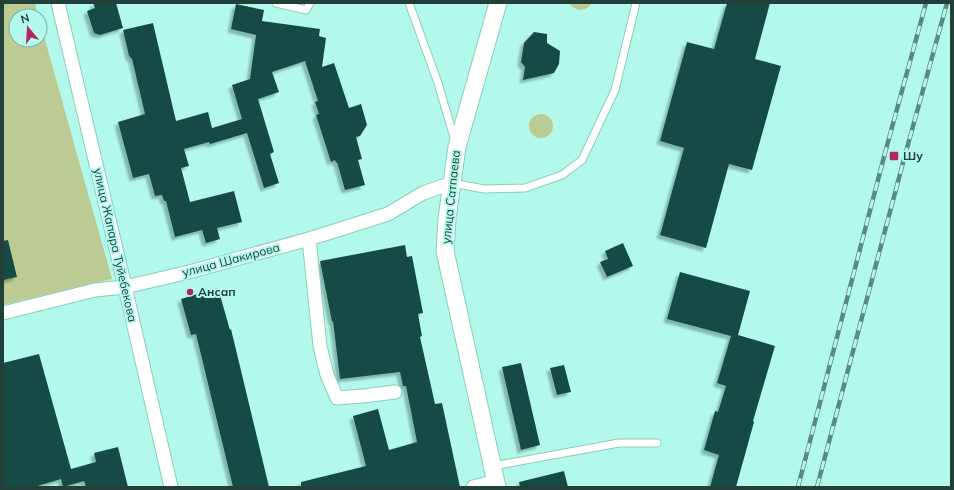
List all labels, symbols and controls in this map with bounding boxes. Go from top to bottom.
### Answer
north arrow [8,8,48,48]
text: N [19,11,31,26]
place label: Шу [903,148,923,163]
street label: улица Сатпаева [438,149,463,245]
marker: Шу [888,150,900,162]
street label: улица Жапара Туйебекова [90,167,140,323]
street label: улица Шакирова [180,239,281,280]
place label: Ансап [198,284,236,299]
marker: Ансап [185,287,195,297]

